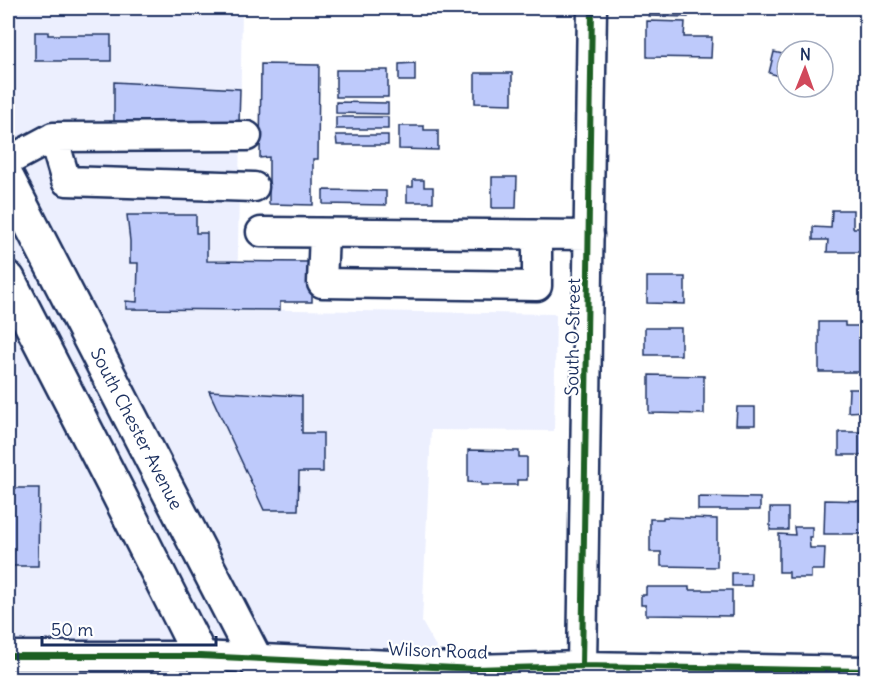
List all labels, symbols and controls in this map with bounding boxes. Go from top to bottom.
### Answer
north arrow [775,39,835,99]
text: N [800,44,811,64]
street label: South O Street [560,278,585,396]
street label: South Chester Avenue [86,344,188,513]
scale bar [42,609,216,647]
text: 50 m [51,618,93,641]
street label: Wilson Road [388,637,489,664]

